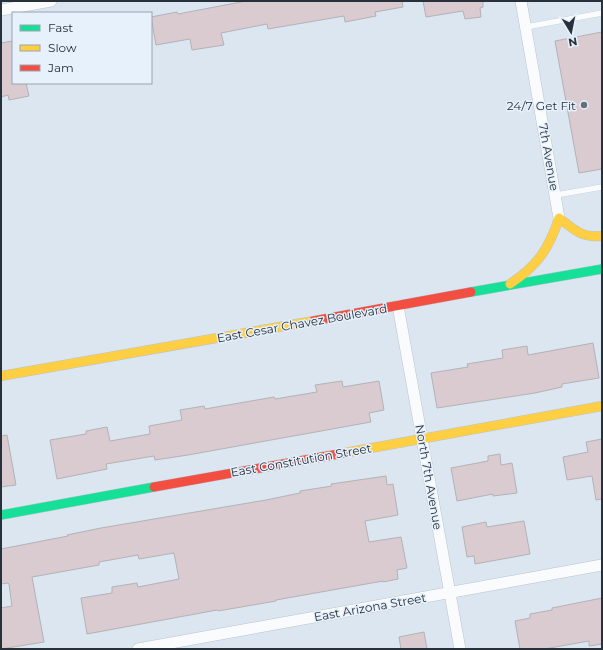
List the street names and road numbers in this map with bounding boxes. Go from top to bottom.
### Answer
street label: 7th Avenue [536,122,562,192]
street label: East Cesar Chavez Boulevard [216,301,388,345]
street label: North 7th Avenue [412,423,446,531]
street label: East Constitution Street [229,440,373,480]
street label: East Arizona Street [313,590,427,624]

